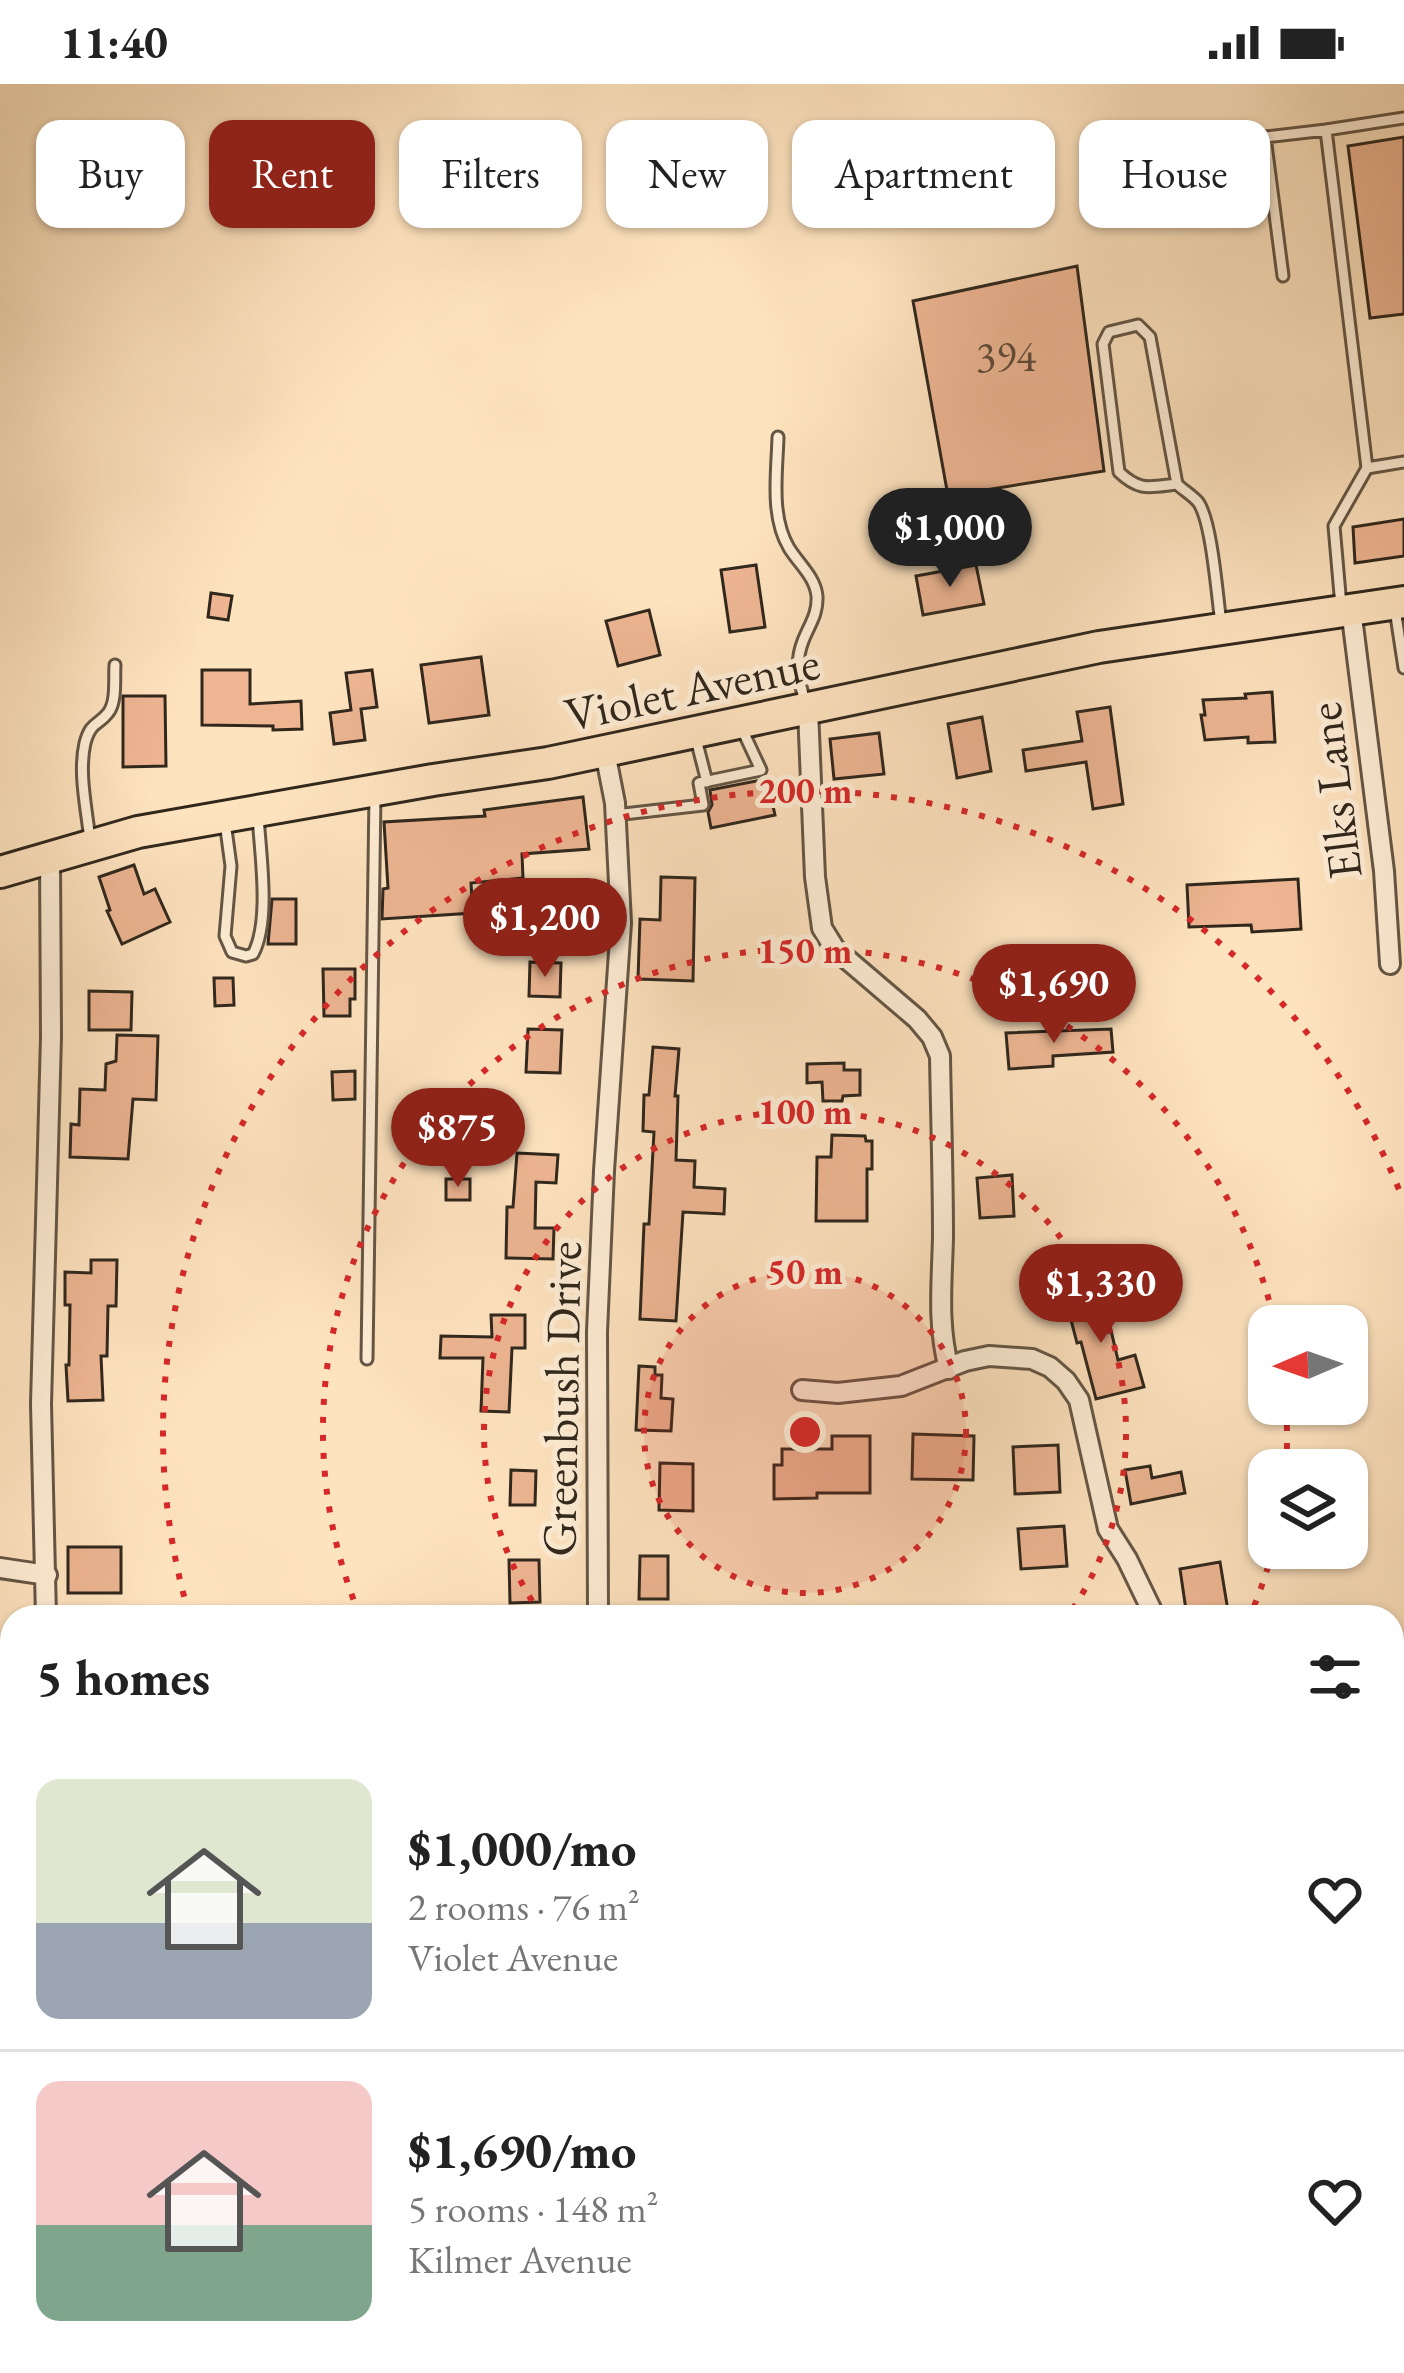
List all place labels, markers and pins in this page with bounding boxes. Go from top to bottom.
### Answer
pin: $1,000 [852,488,1048,590]
pin: $1,200 [447,878,643,980]
pin: $1,690 [956,944,1152,1046]
pin: $875 [387,1088,529,1190]
pin: $1,330 [1003,1244,1199,1346]
centre of rings [784,1411,826,1453]

